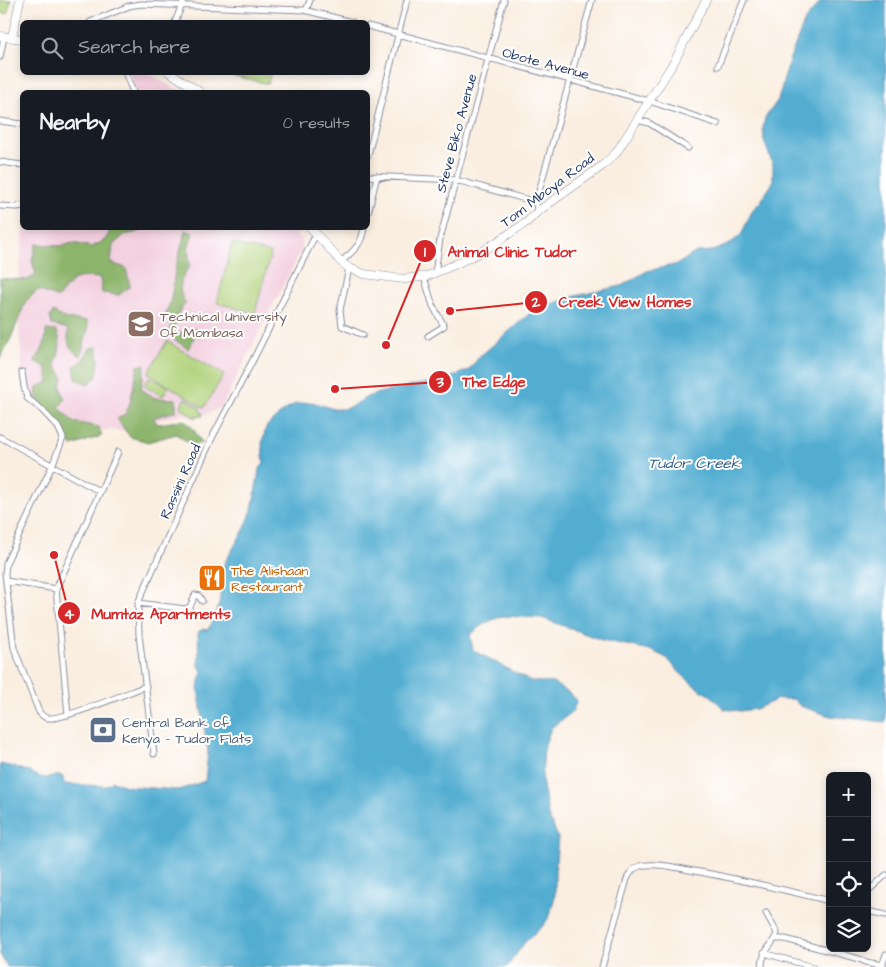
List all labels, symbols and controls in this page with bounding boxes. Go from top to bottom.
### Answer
search box [20,20,370,75]
icon: search [38,34,66,62]
text: Search here [78,34,190,61]
street label: Obote Avenue [500,43,592,85]
street label: Steve Biko Avenue [431,71,483,195]
text: Nearby [40,108,110,137]
text: 0 results [283,112,350,134]
street label: Tom Mboya Road [496,149,599,233]
callout: Animal Clinic Tudor [413,236,587,266]
text: 1 [424,242,426,263]
text: Animal Clinic Tudor [448,242,577,263]
callout: Creek View Homes [524,287,702,317]
text: 2 [531,292,541,313]
text: Creek View Homes [558,292,692,313]
place label: Technical University Of Mombasa [160,307,287,343]
school or university icon: Technical University Of Mombasa [126,309,156,339]
callout: The Edge [427,367,535,397]
text: 3 [435,372,444,393]
text: The Edge [461,372,526,395]
street label: Rassini Road [155,441,206,522]
water label: Tudor Creek [648,453,741,474]
place label: The Alishaan Restaurant [231,561,308,597]
restaurant icon: The Alishaan Restaurant [197,563,227,593]
callout: Mumtaz Apartments [56,598,241,628]
text: 4 [64,604,75,625]
text: Mumtaz Apartments [91,604,231,625]
place label: Central Bank of Kenya - Tudor Flats [122,713,251,749]
bank icon: Central Bank of Kenya - Tudor Flats [88,715,118,745]
map controls [826,772,871,952]
button: + [826,772,871,817]
button: − [826,817,871,862]
button: locate [826,862,871,907]
button: layers [826,907,871,952]

